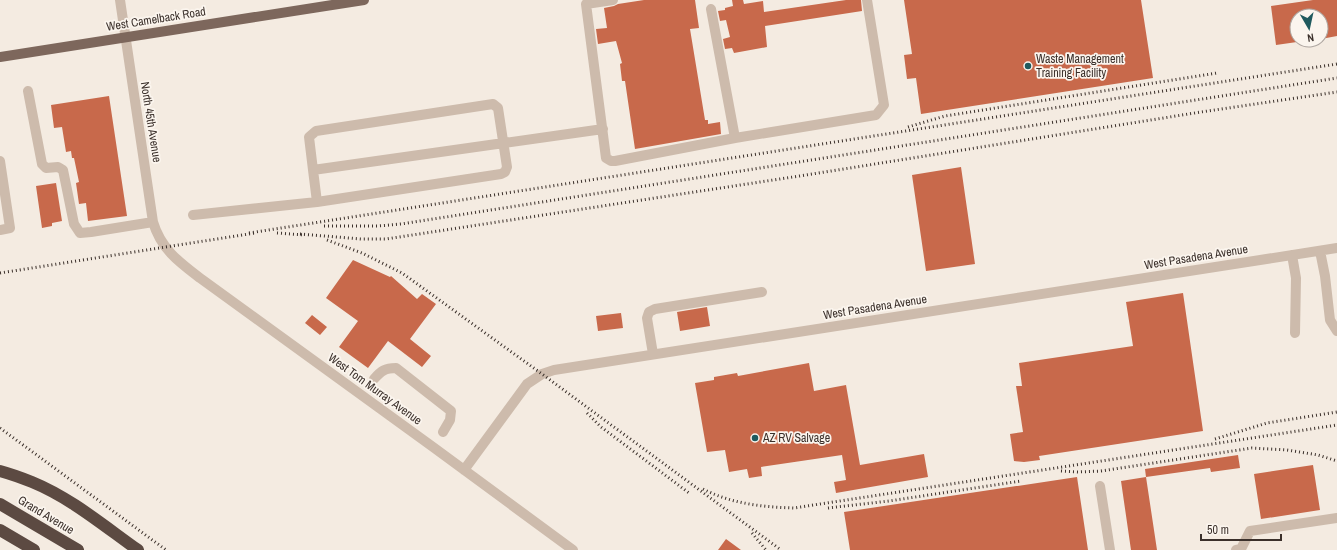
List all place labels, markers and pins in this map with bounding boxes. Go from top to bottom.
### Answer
place label: Waste Management Training Facility [1036,51,1124,81]
marker: Waste Management Training Facility [1023,61,1033,71]
place label: AZ RV Salvage [762,430,830,446]
marker: AZ RV Salvage [750,433,760,443]

